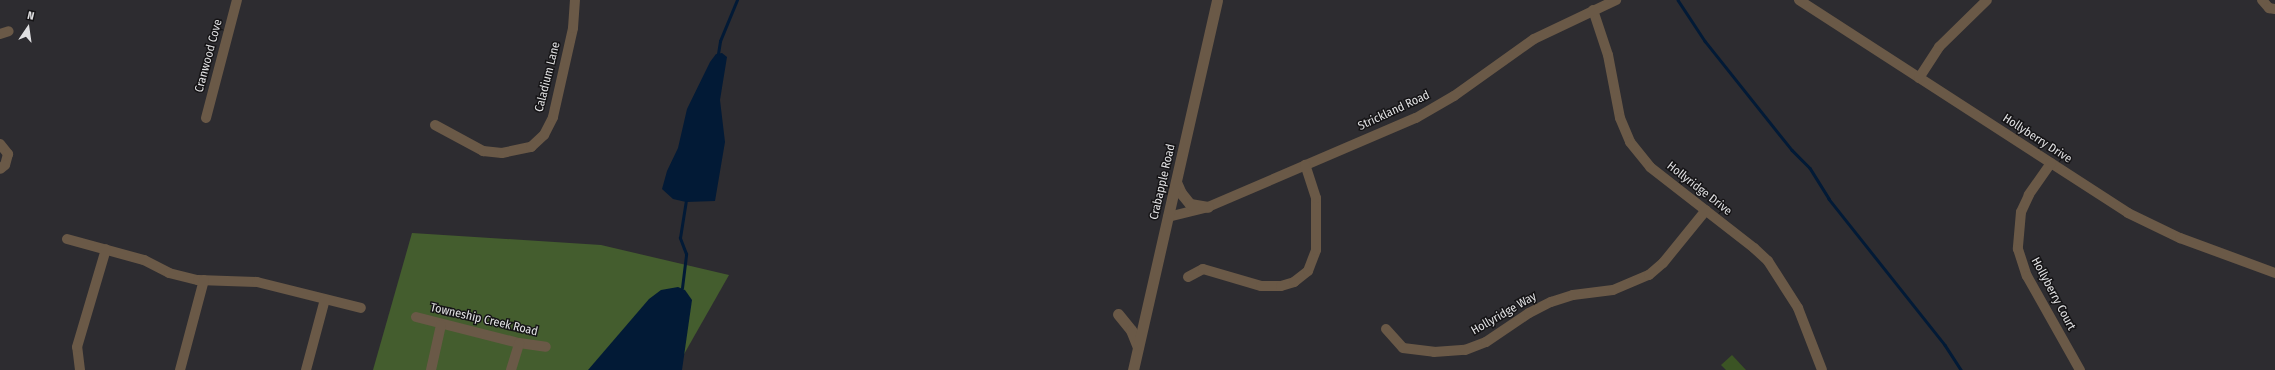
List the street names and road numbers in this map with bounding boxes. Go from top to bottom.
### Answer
street label: Cranwood Cove [192,18,226,94]
street label: Caladium Lane [532,40,564,114]
street label: Strickland Road [1356,88,1432,134]
street label: Hollyberry Drive [2000,111,2074,167]
street label: Crabapple Road [1147,143,1179,221]
street label: Hollyridge Drive [1664,159,1734,219]
street label: Hollyberry Court [2028,255,2078,333]
street label: Hollyridge Way [1469,290,1539,338]
street label: Towneship Creek Road [429,301,539,339]

